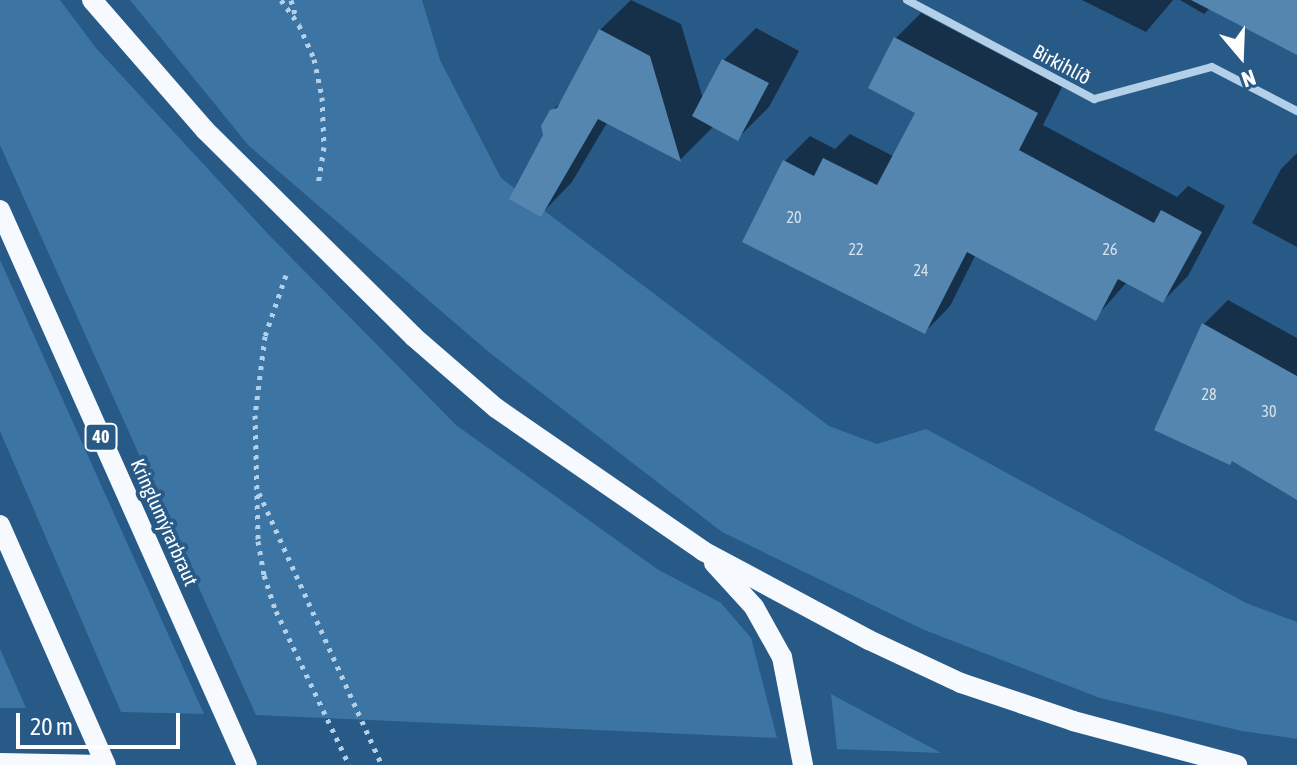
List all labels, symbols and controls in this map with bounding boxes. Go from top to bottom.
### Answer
north arrow [1201,16,1281,96]
street label: Birkihlíð [1029,39,1095,89]
text: N [1238,64,1259,93]
house number: 20 [786,207,802,227]
house number: 22 [848,239,864,259]
house number: 26 [1102,239,1118,259]
house number: 24 [913,260,929,280]
house number: 28 [1201,384,1217,404]
house number: 30 [1261,401,1277,421]
road number: 40 [83,423,119,451]
street label: Kringlumýrarbraut [126,455,204,589]
scale bar [20,697,184,747]
text: 20 m [30,713,73,740]

